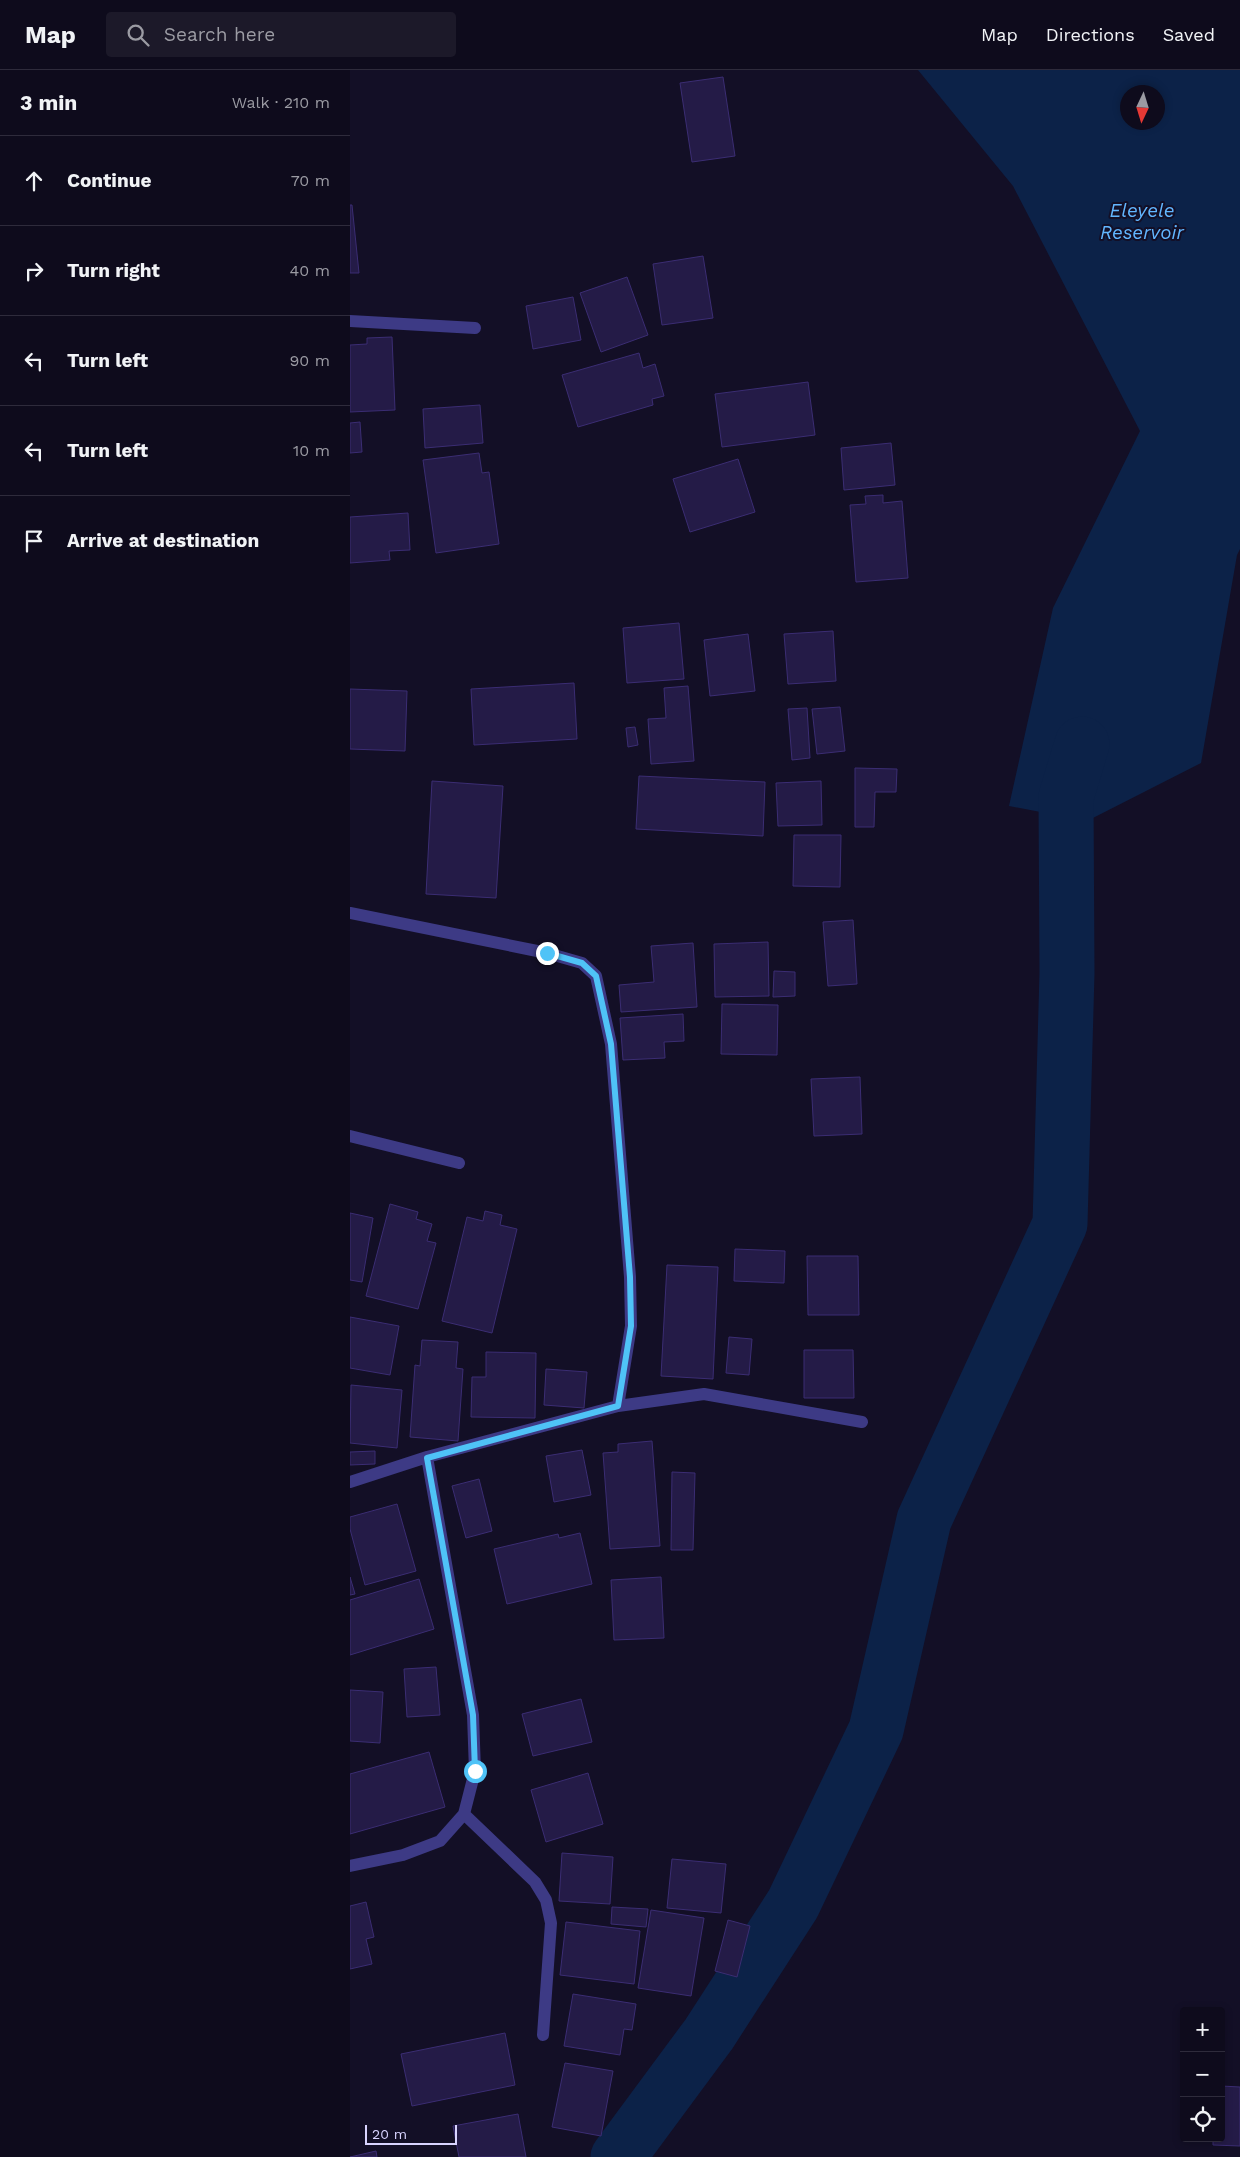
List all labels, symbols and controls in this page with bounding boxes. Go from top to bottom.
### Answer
search box [106,12,456,57]
text: Map [25,21,76,49]
icon: search [124,21,152,49]
text: Search here [164,23,275,46]
text: Map [981,24,1018,45]
text: Directions [1046,24,1135,45]
text: Saved [1163,24,1215,45]
north arrow [1120,85,1165,130]
text: 3 min [20,90,77,115]
text: Walk · 210 m [232,93,330,112]
icon: ahead [20,167,48,195]
text: Continue [67,169,151,192]
text: 70 m [291,171,330,190]
water label: Eleyele Reservoir [1100,199,1184,244]
icon: right [20,257,48,285]
text: Turn right [67,259,160,282]
text: 40 m [290,261,330,280]
icon: left [20,347,48,375]
text: Turn left [67,349,148,372]
text: 90 m [289,351,330,370]
icon: left [20,437,48,465]
text: Turn left [67,439,148,462]
text: 10 m [293,441,330,460]
icon: arrive [20,527,48,555]
text: Arrive at destination [67,529,259,552]
route end [536,942,559,965]
route start [464,1760,487,1783]
map controls [1180,2007,1225,2142]
button: + [1180,2007,1225,2052]
button: − [1180,2052,1225,2097]
button: locate [1180,2097,1225,2142]
scale bar [365,2122,458,2145]
text: 20 m [372,2126,407,2142]

